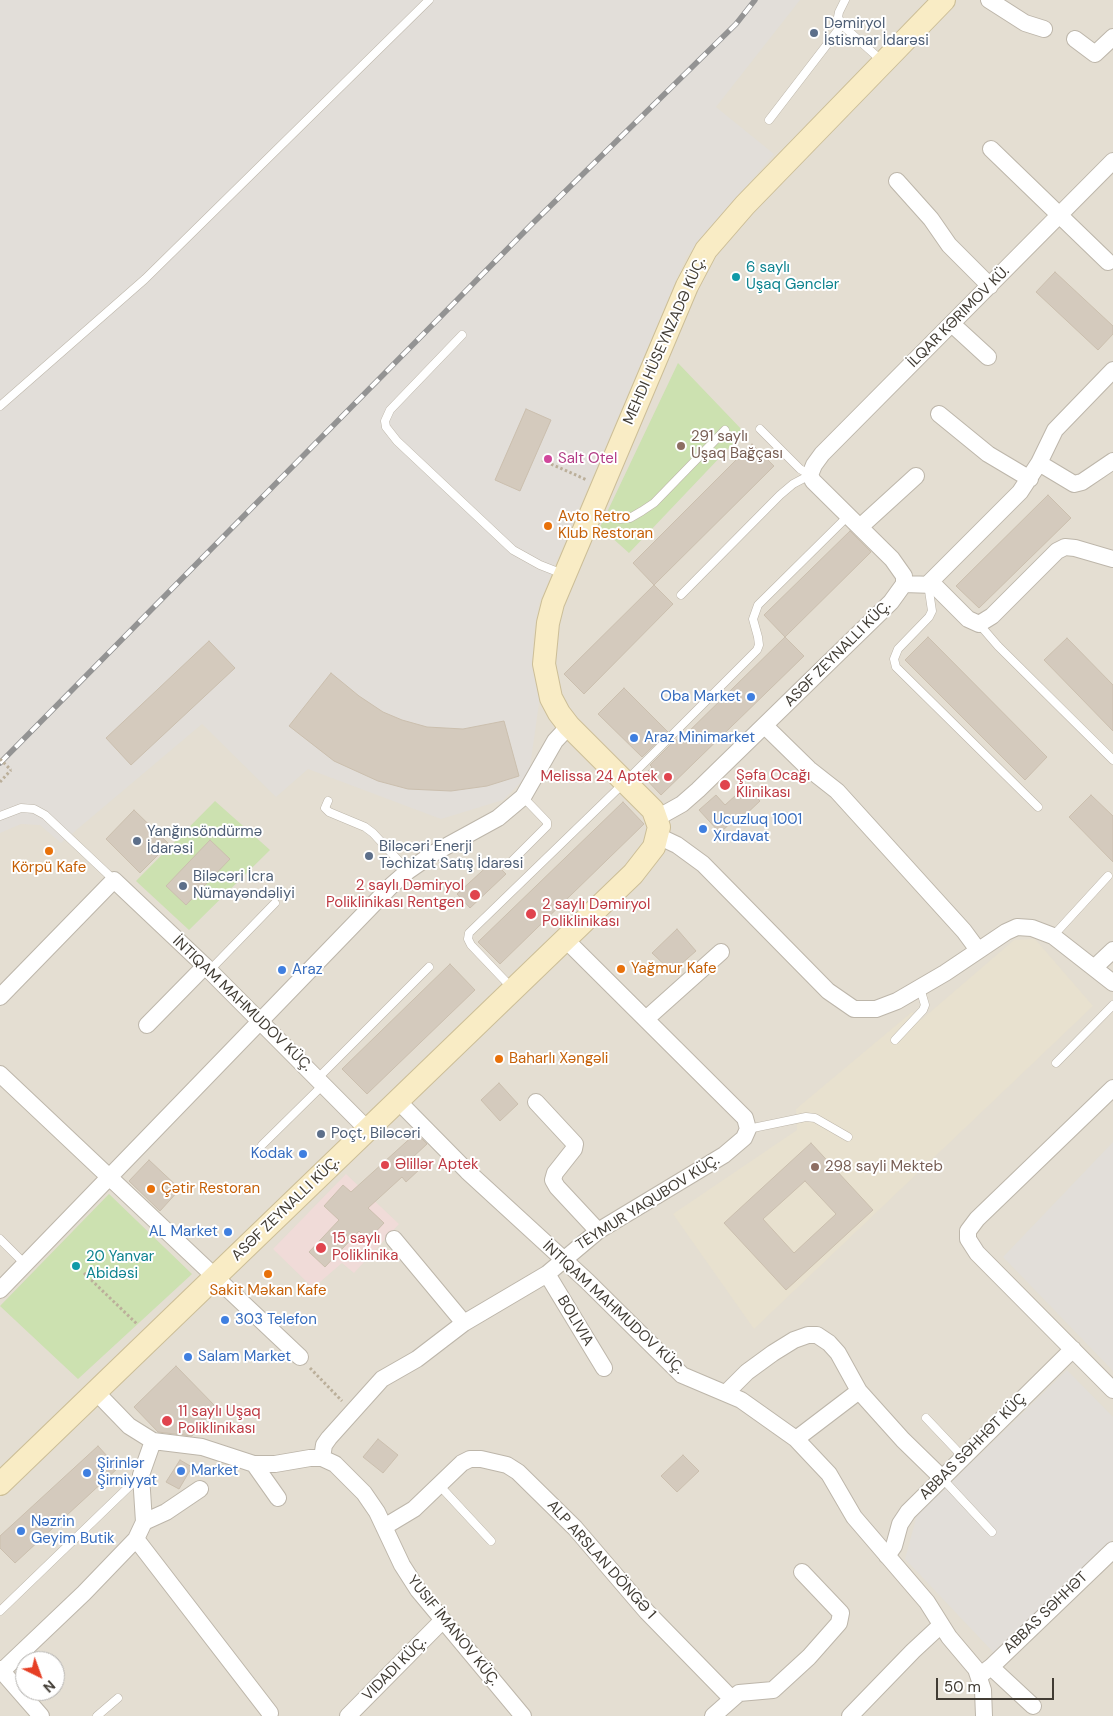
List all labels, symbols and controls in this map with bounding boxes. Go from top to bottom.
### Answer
place label: Dəmiryol İstismar İdarəsi [824,15,929,50]
marker: Dəmiryol İstismar İdarəsi [808,27,820,39]
street label: MEHDI HÜSEYNZADƏ KÜÇ. [620,255,710,427]
place label: 6 saylı Uşaq Gənclər [746,259,839,294]
street label: İLQAR KƏRIMOV KÜ. [904,262,1014,372]
marker: 6 saylı Uşaq Gənclər [730,271,742,283]
place label: 291 saylı Uşaq Bağçası [691,428,783,463]
marker: 291 saylı Uşaq Bağçası [675,440,687,452]
place label: Salt Otel [558,450,617,468]
marker: Salt Otel [542,453,554,465]
place label: Avto Retro Klub Restoran [558,508,653,543]
marker: Avto Retro Klub Restoran [542,520,554,532]
street label: ASƏF ZEYNALLI KÜÇ. [781,597,895,711]
place label: Oba Market [660,688,741,706]
marker: Oba Market [745,691,757,703]
place label: Araz Minimarket [644,729,755,747]
marker: Araz Minimarket [628,732,640,744]
place label: Şəfa Ocağı Klinikası [736,767,810,802]
place label: Melissa 24 Aptek [540,768,658,786]
marker: Melissa 24 Aptek [662,771,674,783]
marker: Şəfa Ocağı Klinikası [718,778,732,792]
place label: Ucuzluq 1001 Xırdavat [713,811,802,846]
place label: Yanğınsöndürmə İdarəsi [147,823,262,858]
marker: Ucuzluq 1001 Xırdavat [697,823,709,835]
marker: Yanğınsöndürmə İdarəsi [131,835,143,847]
place label: Biləcəri Enerji Təchizat Satış İdarəsi [379,838,523,873]
marker: Körpü Kafe [43,845,55,857]
marker: Biləcəri Enerji Təchizat Satış İdarəsi [363,850,375,862]
place label: Körpü Kafe [12,859,86,877]
place label: Biləcəri İcra Nümayəndəliyi [193,868,295,903]
place label: 2 saylı Dəmiryol Poliklinikası Rentgen [326,877,464,912]
marker: Biləcəri İcra Nümayəndəliyi [177,880,189,892]
marker: 2 saylı Dəmiryol Poliklinikası Rentgen [468,888,482,902]
place label: 2 saylı Dəmiryol Poliklinikası [542,896,650,931]
marker: 2 saylı Dəmiryol Poliklinikası [524,907,538,921]
street label: İNTIQAM MAHMUDOV KÜÇ. [168,933,316,1075]
place label: Yağmur Kafe [631,960,717,978]
place label: Araz [292,961,323,979]
marker: Yağmur Kafe [615,963,627,975]
marker: Araz [276,964,288,976]
place label: Baharlı Xəngəli [509,1050,608,1068]
marker: Baharlı Xəngəli [493,1053,505,1065]
place label: Poçt, Biləcəri [331,1125,421,1143]
marker: Poçt, Biləcəri [315,1128,327,1140]
place label: Kodak [251,1145,293,1163]
marker: Kodak [297,1148,309,1160]
street label: TEYMUR YAQUBOV KÜÇ. [573,1151,723,1255]
street label: ASƏF ZEYNALLI KÜÇ. [228,1153,344,1265]
place label: Əlillər Aptek [395,1156,479,1174]
place label: 298 sayli Mekteb [825,1158,943,1176]
marker: Əlillər Aptek [379,1159,391,1171]
marker: 298 sayli Mekteb [809,1161,821,1173]
place label: Çətir Restoran [161,1180,260,1198]
marker: Çətir Restoran [145,1183,157,1195]
place label: AL Market [149,1223,218,1241]
marker: AL Market [222,1226,234,1238]
place label: 15 saylı Poliklinika [332,1230,398,1265]
street label: İNTIQAM MAHMUDOV KÜÇ. [538,1238,688,1378]
marker: 15 saylı Poliklinika [314,1241,328,1255]
place label: 20 Yanvar Abidəsi [86,1248,154,1283]
marker: 20 Yanvar Abidəsi [70,1260,82,1272]
marker: Sakit Məkan Kafe [262,1268,274,1280]
place label: Sakit Məkan Kafe [209,1282,327,1300]
street label: BOLIVIA [553,1293,597,1349]
place label: 303 Telefon [235,1311,317,1329]
marker: 303 Telefon [219,1314,231,1326]
place label: Salam Market [198,1348,291,1366]
marker: Salam Market [182,1351,194,1363]
street label: ABBAS SƏHHƏT KÜÇ [916,1390,1030,1504]
place label: 11 saylı Uşaq Poliklinikası [178,1403,261,1438]
marker: 11 saylı Uşaq Poliklinikası [160,1414,174,1428]
place label: Şirinlər Şirniyyat [97,1455,157,1490]
place label: Market [191,1462,238,1480]
marker: Market [175,1465,187,1477]
marker: Şirinlər Şirniyyat [81,1467,93,1479]
street label: ALP ARSLAN DÖNGƏ 1 [543,1497,659,1623]
place label: Nəzrin Geyim Butik [31,1513,115,1548]
marker: Nəzrin Geyim Butik [15,1525,27,1537]
street label: ABBAS SƏHHƏT [1000,1568,1092,1658]
street label: YUSIF İMANOV KÜÇ. [403,1572,503,1690]
street label: VIDADI KÜÇ. [359,1633,431,1705]
north arrow [15,1651,65,1701]
scale bar [938,1668,1056,1700]
text: N [40,1676,59,1697]
text: 50 m [944,1677,981,1697]

